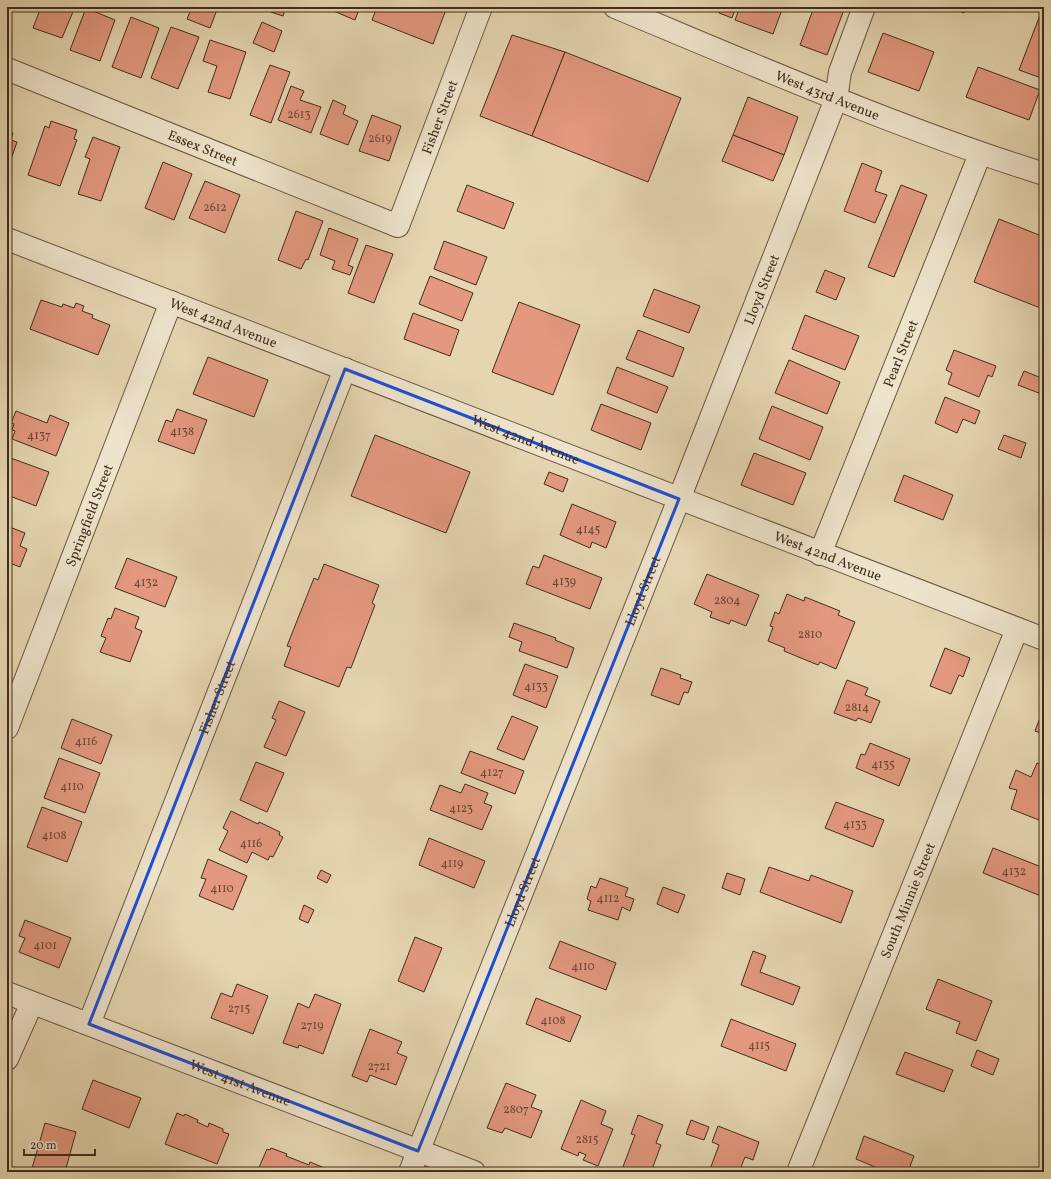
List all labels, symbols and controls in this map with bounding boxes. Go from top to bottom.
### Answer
street label: West 43rd Avenue [772,67,882,126]
street label: Fisher Street [418,78,463,157]
house number: 2613 [287,107,311,123]
street label: Essex Street [164,126,240,172]
house number: 2619 [368,131,392,147]
house number: 2612 [203,200,227,216]
street label: Lloyd Street [740,252,785,328]
street label: West 42nd Avenue [166,294,280,353]
street label: Pearl Street [880,317,924,391]
street label: West 42nd Avenue [469,411,582,470]
house number: 4138 [170,424,194,440]
house number: 4137 [27,428,51,444]
street label: Springfield Street [62,462,119,570]
house number: 4145 [576,522,600,538]
street label: West 42nd Avenue [771,528,884,587]
street label: Lloyd Street [621,553,666,629]
house number: 4139 [552,574,576,590]
house number: 4132 [134,575,158,591]
house number: 2804 [714,593,740,609]
house number: 2810 [798,627,822,643]
street label: Fisher Street [195,658,241,737]
house number: 4133 [524,679,548,695]
house number: 2814 [845,700,869,716]
house number: 4116 [75,734,97,750]
house number: 4135 [871,757,895,773]
house number: 4127 [480,765,504,781]
house number: 4110 [60,779,84,795]
house number: 4123 [449,801,473,817]
house number: 4133 [843,817,867,833]
house number: 4108 [41,828,67,844]
house number: 4116 [240,836,262,852]
street label: South Minnie Street [877,840,941,962]
street label: Lloyd Street [501,854,546,930]
house number: 4119 [441,856,463,872]
house number: 4132 [1002,864,1026,880]
house number: 4110 [210,881,234,897]
house number: 4112 [597,891,619,907]
house number: 4101 [33,938,57,954]
house number: 4110 [571,959,595,975]
house number: 2715 [228,1001,250,1017]
house number: 4108 [540,1013,566,1029]
house number: 2719 [301,1018,323,1034]
house number: 4115 [748,1038,770,1054]
street label: West 41st Avenue [187,1056,293,1112]
house number: 2721 [368,1059,390,1075]
house number: 2807 [503,1102,529,1118]
scale bar [24,1131,95,1157]
house number: 2815 [576,1132,599,1148]
text: 20 m [30,1138,57,1154]

